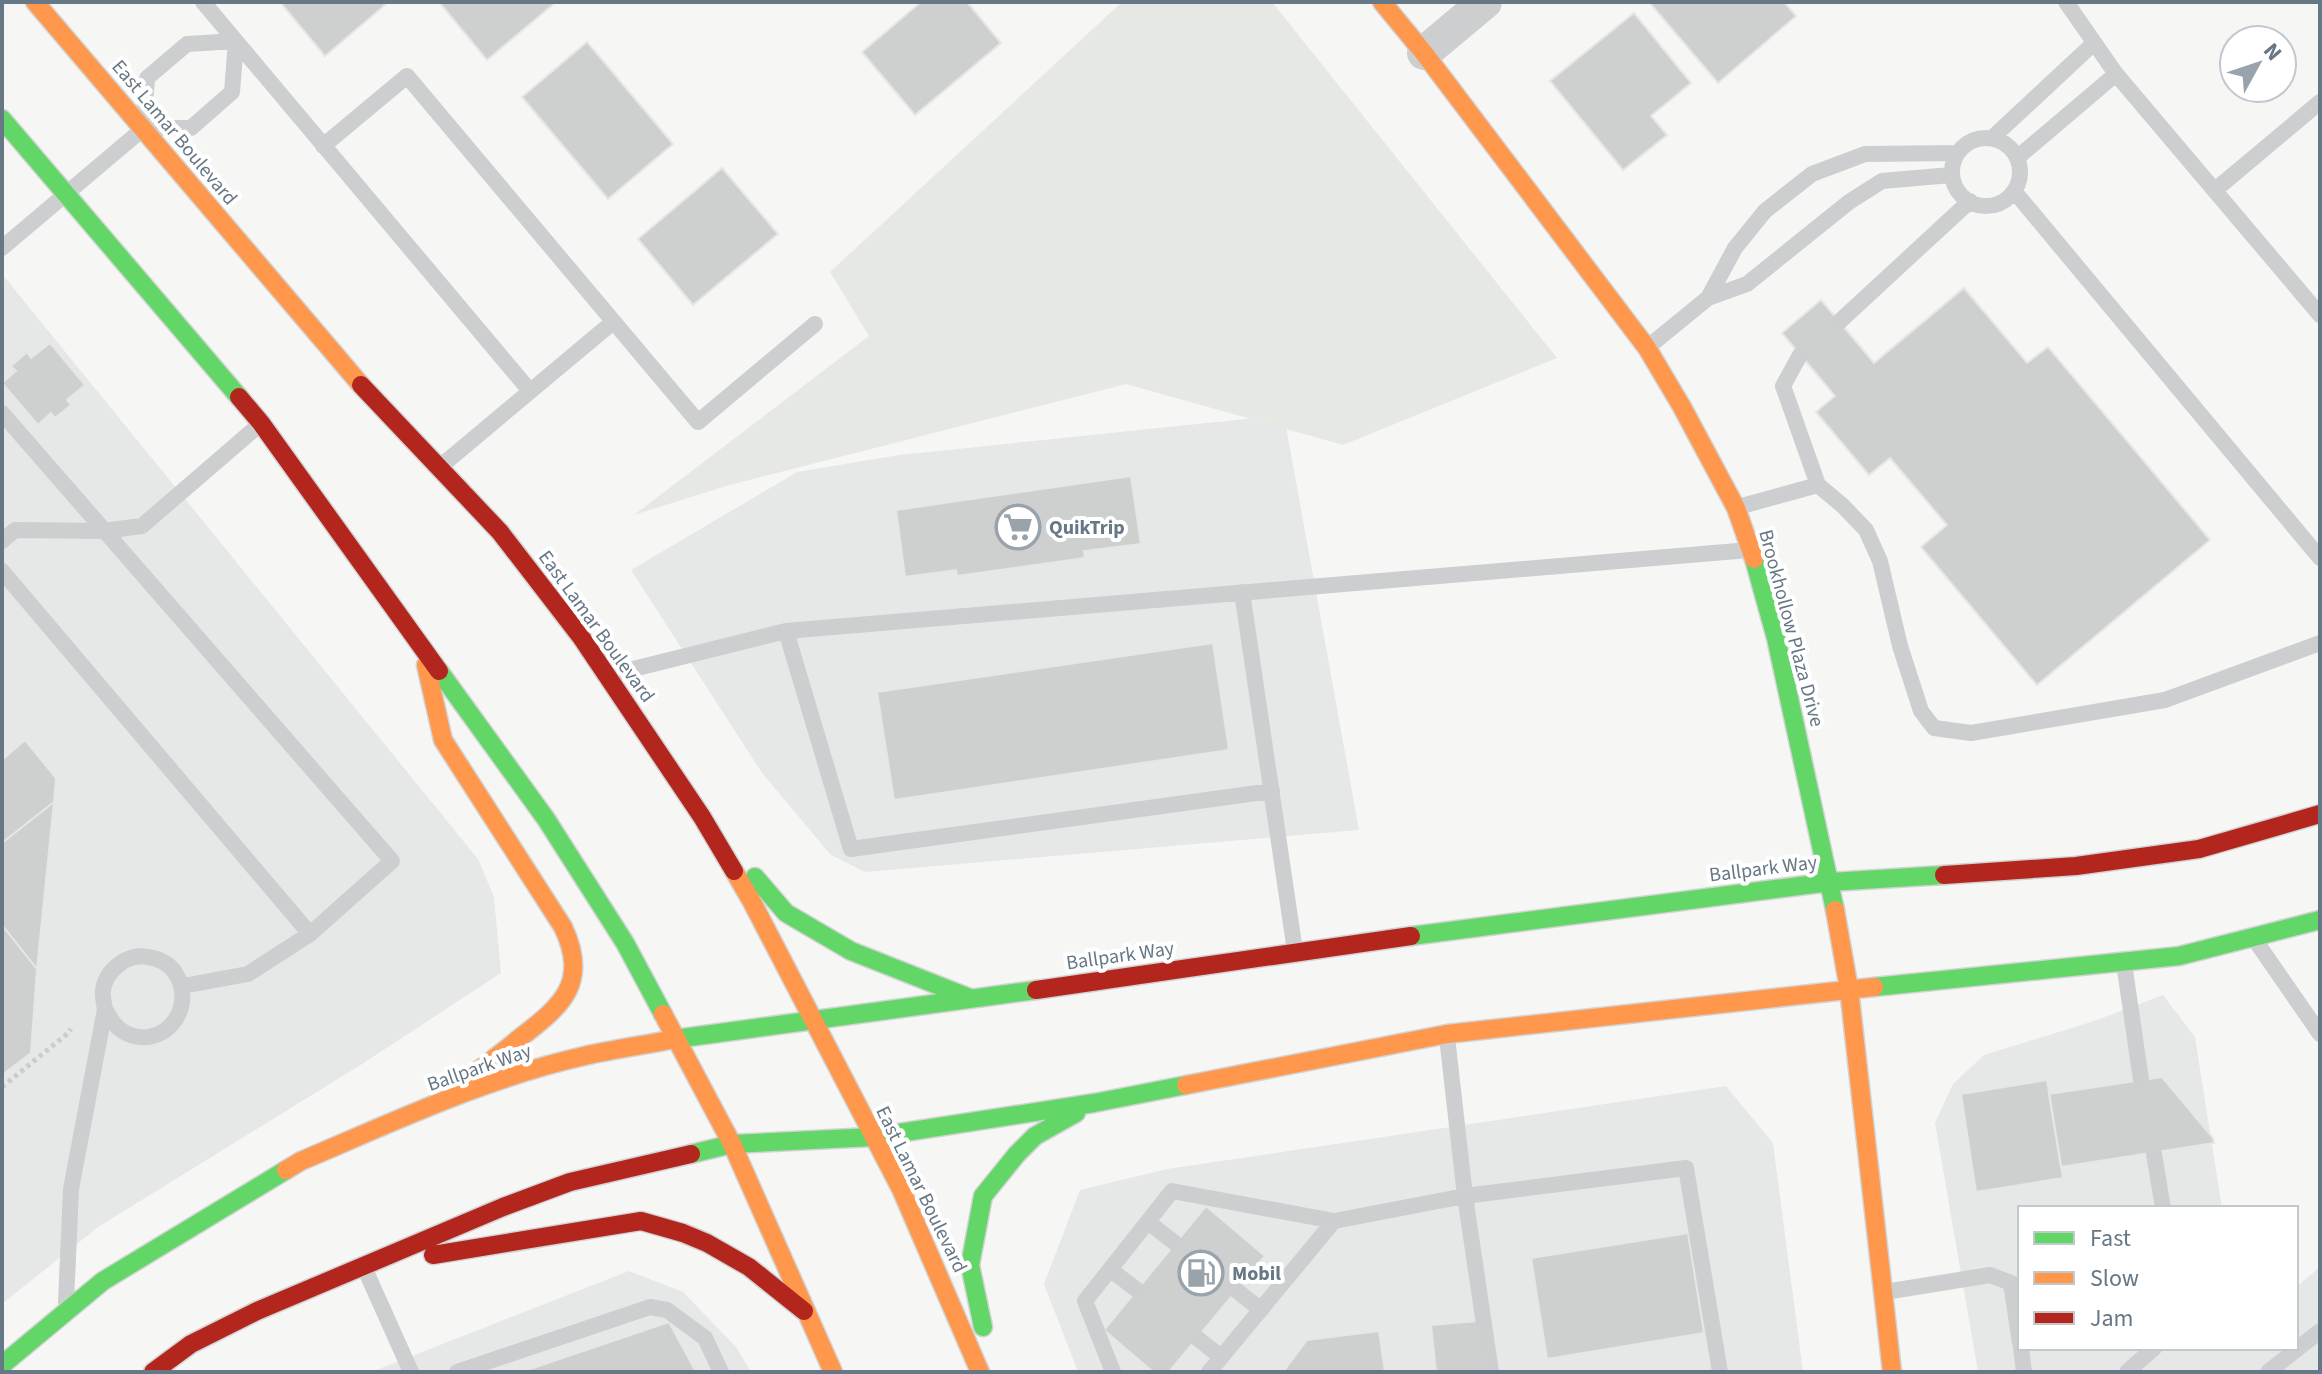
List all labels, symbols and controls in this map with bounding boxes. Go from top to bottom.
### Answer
north arrow [2218,24,2298,104]
text: N [2256,36,2290,68]
street label: East Lamar Boulevard [105,54,244,211]
supermarket icon: QuikTrip [994,503,1042,551]
place label: QuikTrip [1049,514,1125,542]
street label: Brookhollow Plaza Drive [1751,527,1831,730]
street label: East Lamar Boulevard [531,545,661,709]
street label: Ballpark Way [1708,848,1819,890]
street label: Ballpark Way [1064,934,1177,977]
street label: Ballpark Way [423,1037,536,1099]
street label: East Lamar Boulevard [869,1101,974,1277]
legend [2018,1206,2298,1350]
text: Fast [2090,1221,2131,1256]
fuel station icon: Mobil [1177,1249,1225,1297]
place label: Mobil [1232,1260,1281,1288]
text: Slow [2090,1261,2139,1296]
text: Jam [2090,1301,2134,1336]

